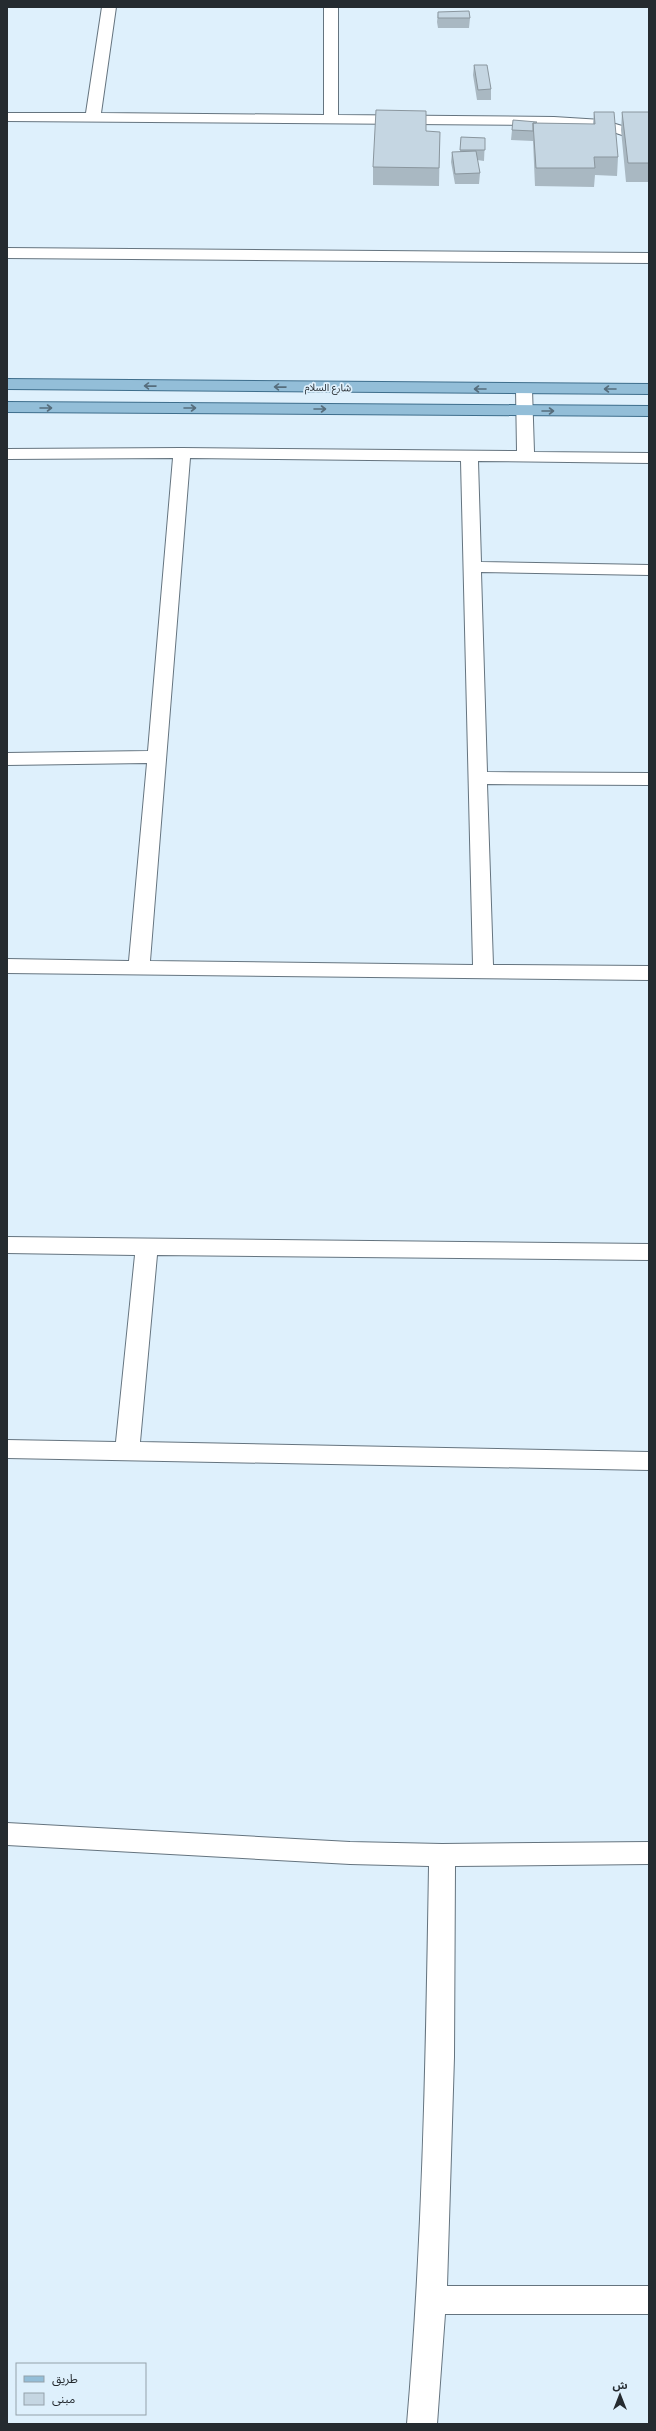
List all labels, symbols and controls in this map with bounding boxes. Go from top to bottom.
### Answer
one-way arrow [144,382,157,390]
street label: شارع السلام [305,382,351,396]
one-way arrow [274,383,287,391]
one-way arrow [474,385,487,393]
one-way arrow [604,385,617,393]
one-way arrow [39,404,52,411]
one-way arrow [183,404,196,412]
one-way arrow [313,405,326,413]
one-way arrow [541,407,554,415]
legend [16,2363,146,2415]
text: طريق [52,2372,78,2387]
north arrow [600,2375,640,2415]
text: ش [612,2379,628,2392]
text: مبنى [52,2392,75,2406]

